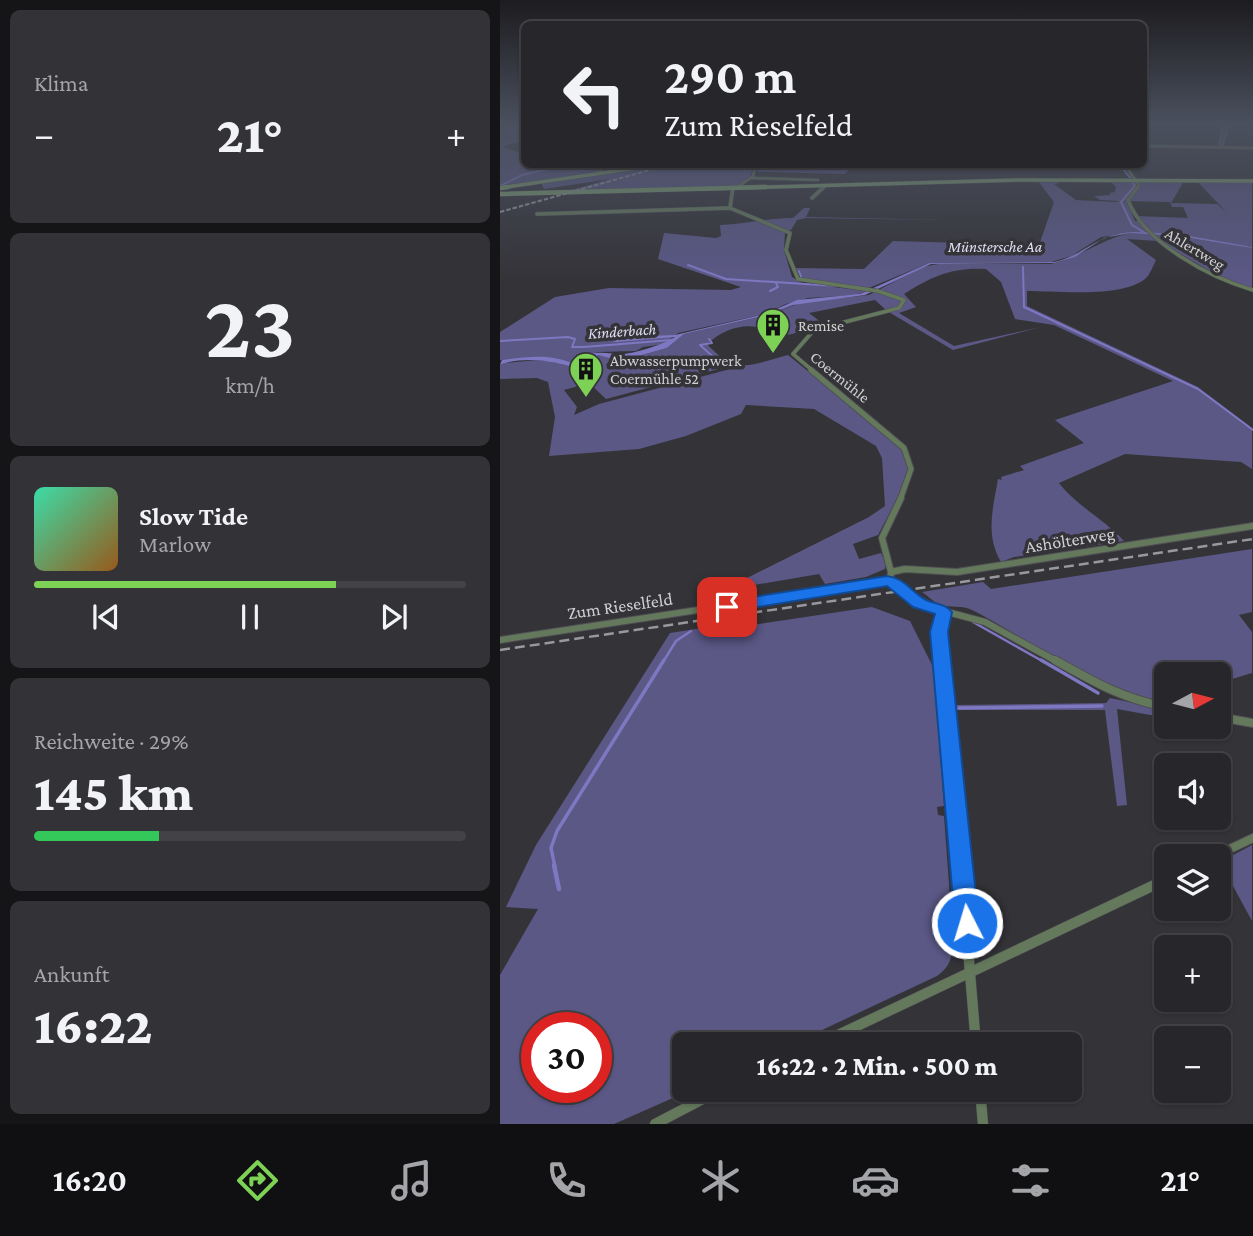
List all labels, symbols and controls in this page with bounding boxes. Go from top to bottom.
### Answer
icon: left [549,49,640,140]
text: 290 m [664,49,796,104]
text: Klima [34,70,88,96]
text: 21° [217,105,283,163]
text: Zum Rieselfeld [664,107,853,143]
text: − [34,113,54,155]
text: + [446,113,466,155]
street label: Ahlertweg [1162,225,1228,274]
water label: Münstersche Aa [947,238,1043,255]
text: 23 [205,275,295,377]
building icon: Remise [754,306,792,355]
place label: Remise [798,317,844,334]
water label: Kinderbach [587,320,657,342]
street label: Coermühle [807,348,873,406]
building icon: Abwasserpumpwerk Coermühle 52 [567,350,605,399]
place label: Abwasserpumpwerk Coermühle 52 [610,352,742,387]
text: km/h [225,372,275,398]
text: Slow Tide [139,502,248,531]
street label: Ashölterweg [1024,523,1117,557]
text: Marlow [139,531,211,557]
pin [697,577,757,637]
icon: arrive [708,588,746,626]
street label: Zum Rieselfeld [566,589,675,623]
icon: previous [87,598,125,636]
icon: pause [231,598,269,636]
icon: next [375,598,413,636]
north arrow [1154,662,1232,738]
map controls [1154,662,1231,1103]
text: Reichweite · 29% [34,728,189,754]
button: sound [1154,753,1231,830]
text: 145 km [34,763,193,821]
button: layers [1154,844,1231,921]
position arrow [930,886,1004,960]
button: + [1154,935,1231,1012]
text: Ankunft [34,961,109,987]
text: 16:22 [34,996,152,1054]
speed limit sign: 30 [521,1012,612,1103]
button: − [1154,1026,1231,1103]
text: 16:22 · 2 Min. · 500 m [757,1052,997,1081]
icon: directions [233,1156,282,1205]
icon: music [387,1156,436,1205]
icon: phone [542,1156,591,1205]
icon: climate [696,1156,745,1205]
icon: car [851,1156,900,1205]
icon: filters [1006,1156,1055,1205]
text: 16:20 [53,1162,127,1198]
text: 21° [1160,1162,1200,1198]

